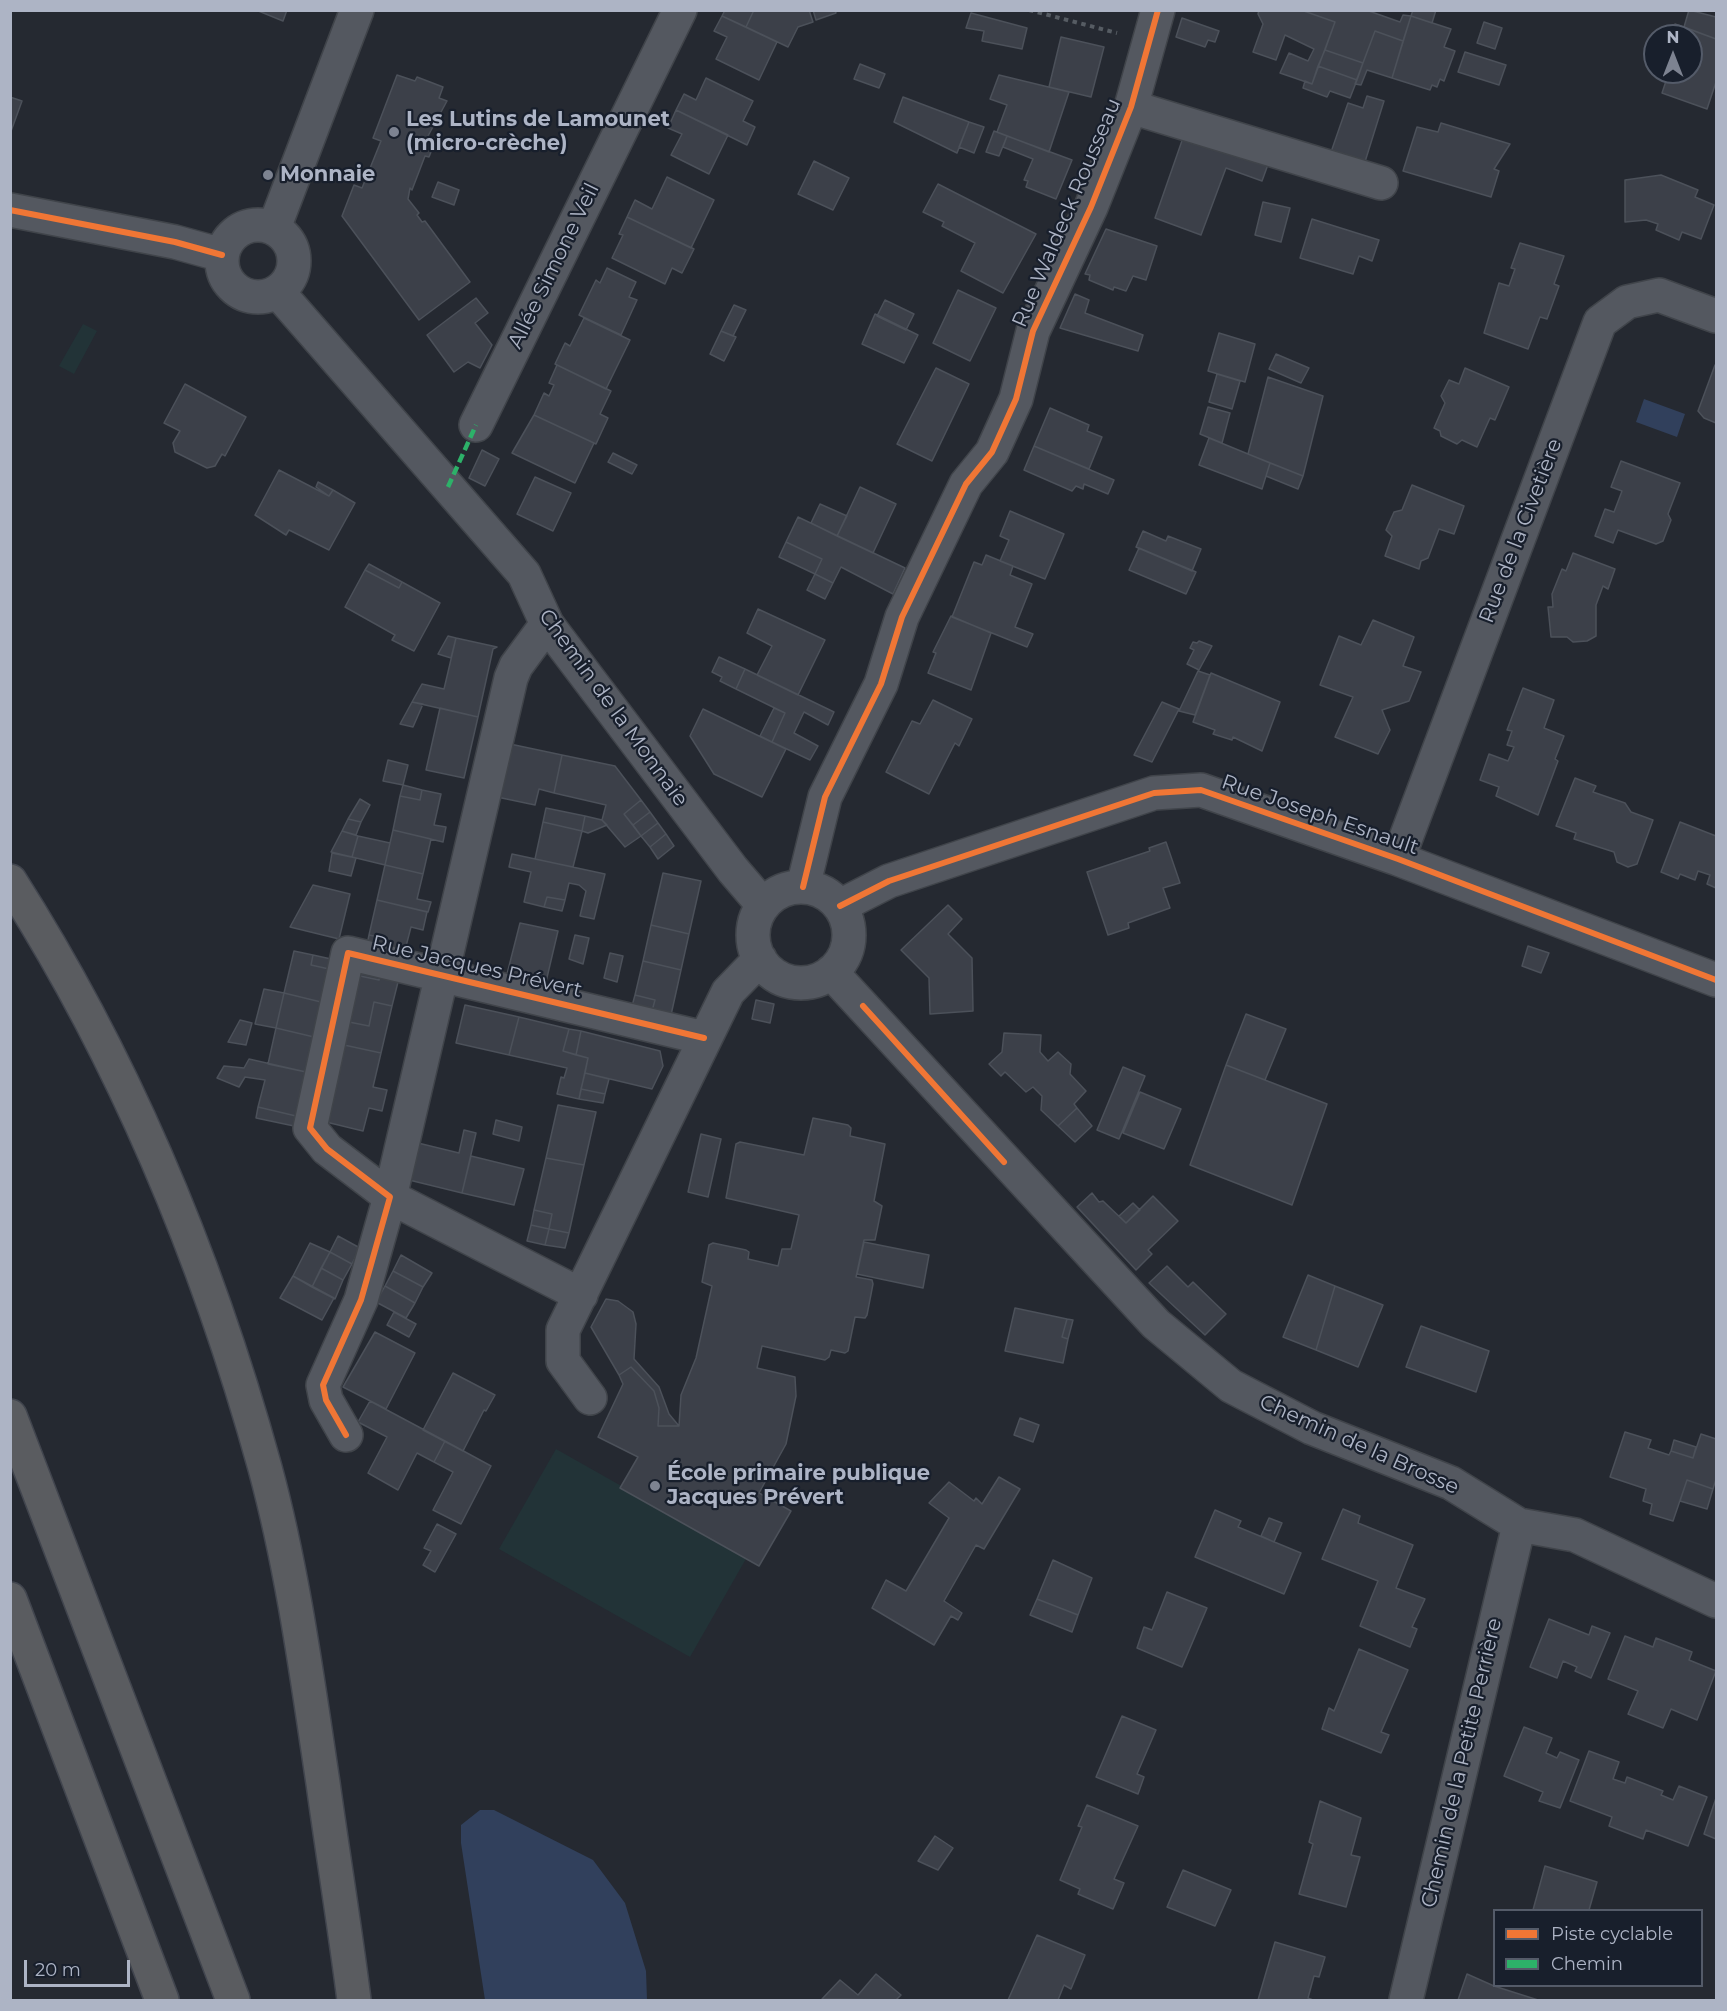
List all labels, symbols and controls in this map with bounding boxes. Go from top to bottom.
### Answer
north arrow [1643,24,1703,84]
text: N [1667,28,1679,47]
street label: Rue Waldeck Rousseau [1007,95,1127,331]
place label: Les Lutins de Lamounet (micro-crèche) [406,107,670,157]
marker: Les Lutins de Lamounet (micro-crèche) [387,125,401,139]
place label: Monnaie [280,162,375,188]
marker: Monnaie [261,168,275,182]
street label: Allée Simone Veil [503,179,605,353]
street label: Rue de la Civetière [1474,435,1568,627]
street label: Chemin de la Monnaie [533,604,693,812]
street label: Rue Joseph Esnault [1218,769,1422,861]
street label: Rue Jacques Prévert [369,931,585,1003]
street label: Chemin de la Brosse [1255,1390,1463,1500]
place label: École primaire publique Jacques Prévert [667,1461,930,1511]
marker: École primaire publique Jacques Prévert [648,1479,662,1493]
street label: Chemin de la Petite Perrière [1416,1616,1508,1910]
legend [1493,1909,1703,1987]
text: Piste cyclable [1551,1923,1673,1945]
scale bar [27,1948,134,1986]
text: Chemin [1551,1953,1623,1975]
text: 20 m [35,1959,81,1981]

